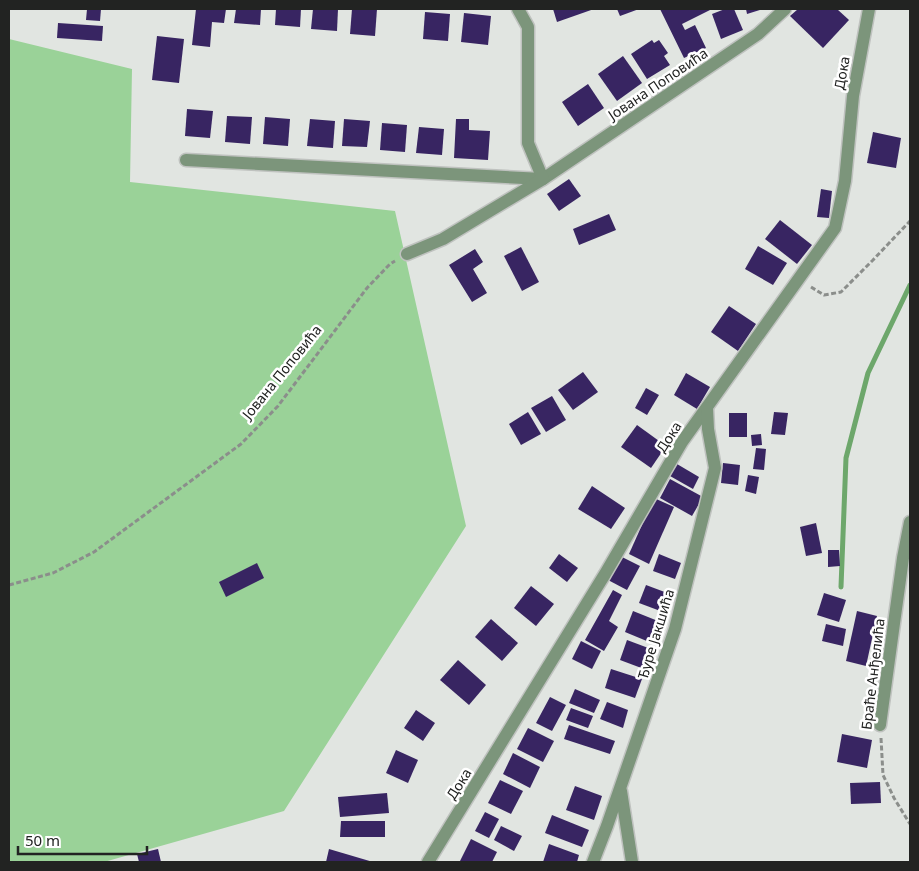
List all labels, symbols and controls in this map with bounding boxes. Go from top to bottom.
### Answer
street label: Јована Поповића [603,43,711,125]
street label: Дока [829,55,854,91]
street label: Јована Поповића [236,321,326,424]
street label: Дока [651,418,686,456]
street label: Ђуре Јакшића [633,586,678,681]
street label: Браће Анђелића [856,617,889,731]
street label: Дока [442,765,476,803]
scale bar [18,824,146,856]
text: 50 m [25,830,60,850]

